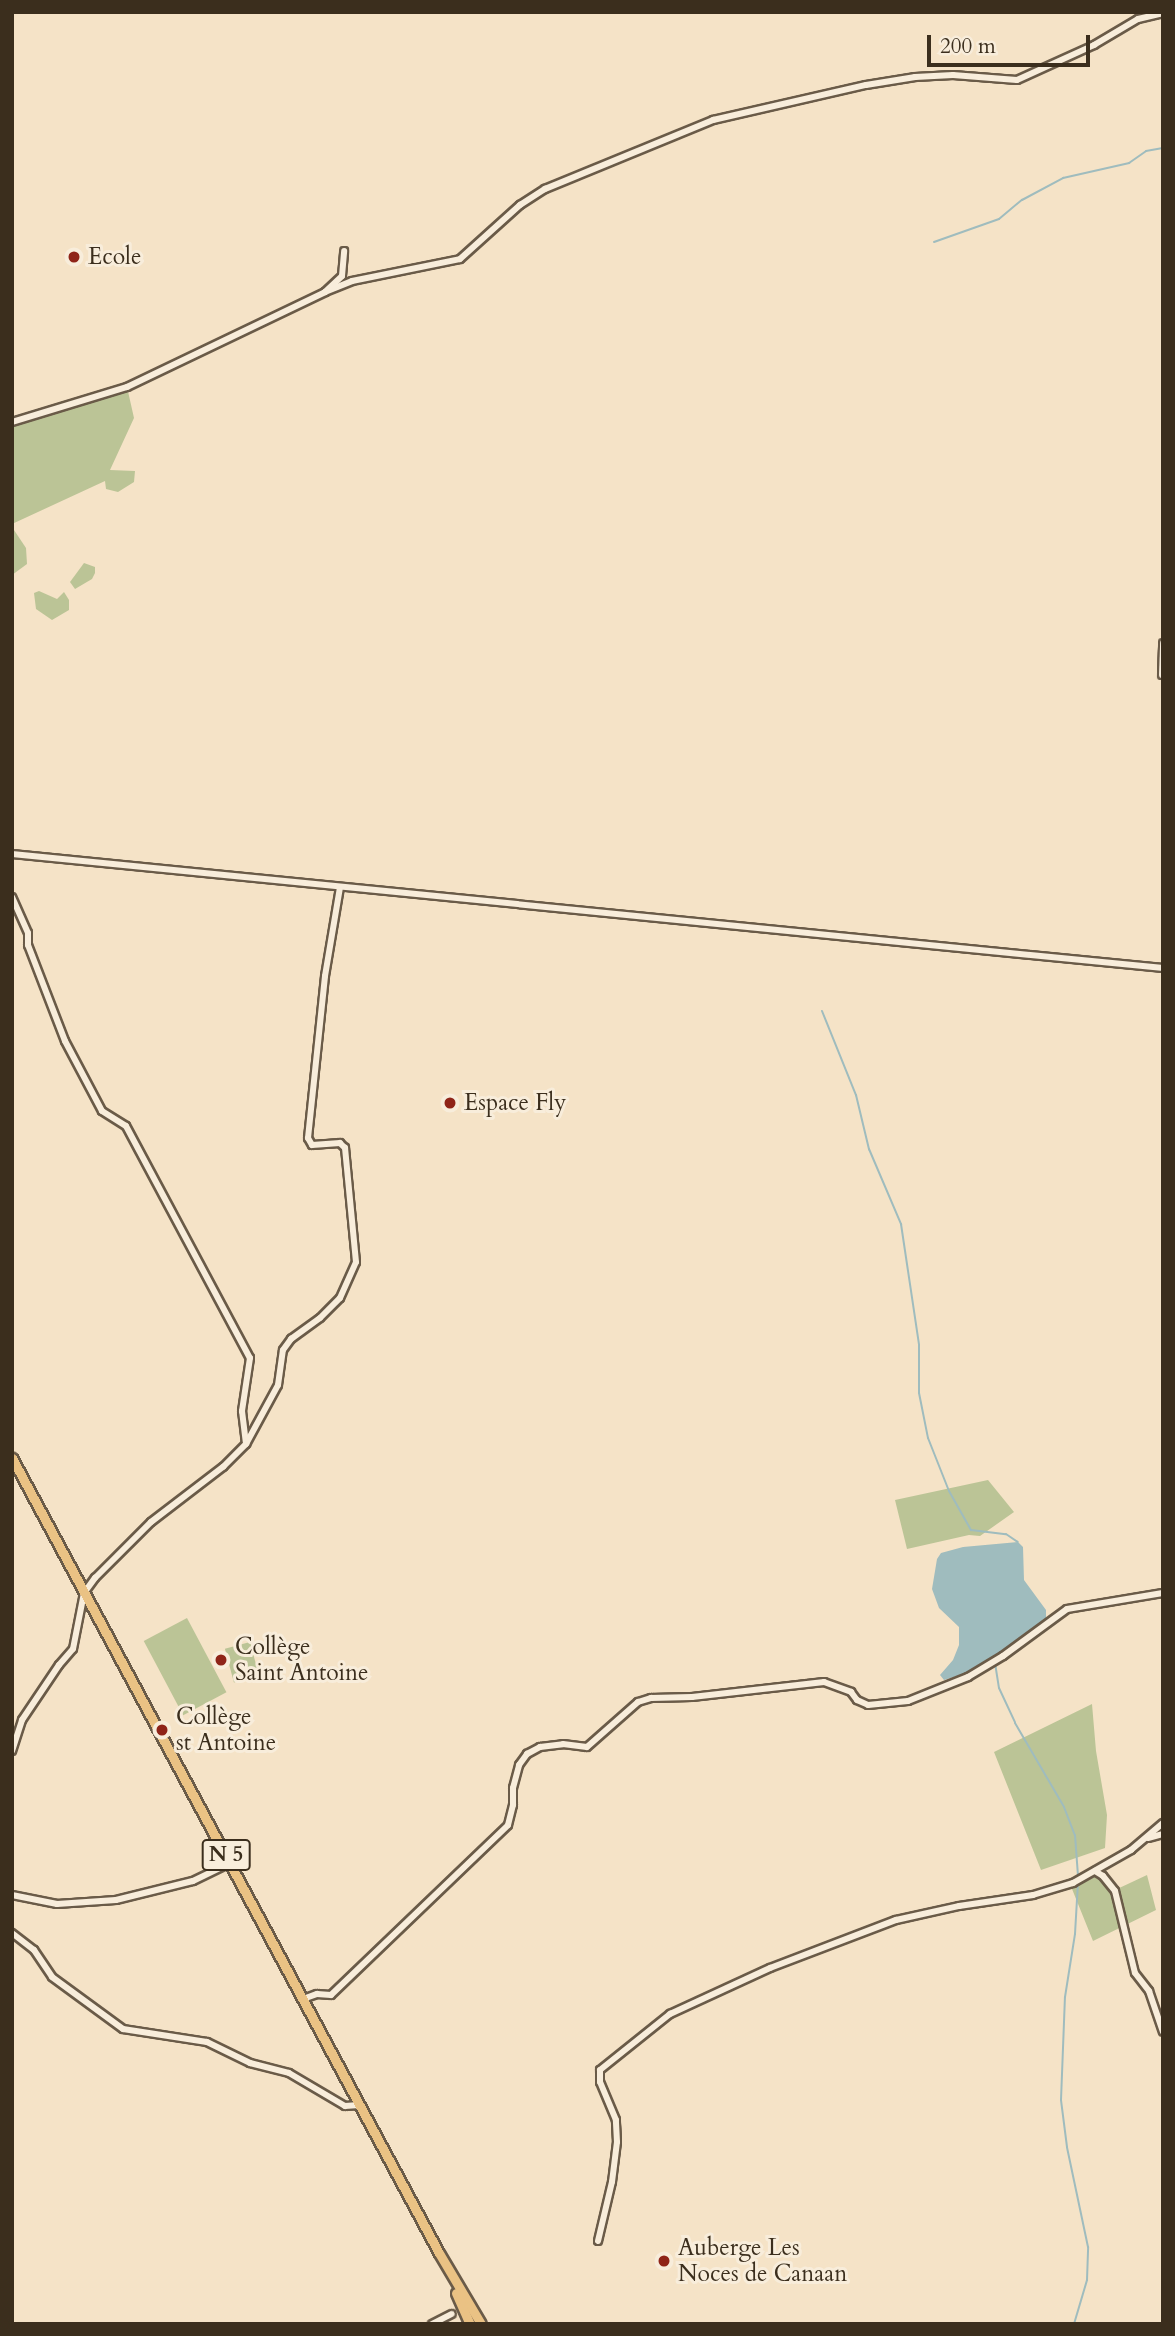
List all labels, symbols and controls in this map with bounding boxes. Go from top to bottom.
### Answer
scale bar [930,21,1093,65]
text: 200 m [940,32,996,61]
place label: Ecole [88,243,141,271]
marker: Ecole [66,249,82,265]
place label: Espace Fly [464,1089,566,1117]
marker: Espace Fly [442,1095,458,1111]
place label: Collège Saint Antoine [235,1633,369,1687]
marker: Collège Saint Antoine [213,1652,229,1668]
place label: Collège st Antoine [176,1703,276,1757]
marker: Collège st Antoine [154,1722,170,1738]
road number: N 5 [202,1838,250,1872]
place label: Auberge Les Noces de Canaan [678,2234,847,2288]
marker: Auberge Les Noces de Canaan [656,2253,672,2269]

